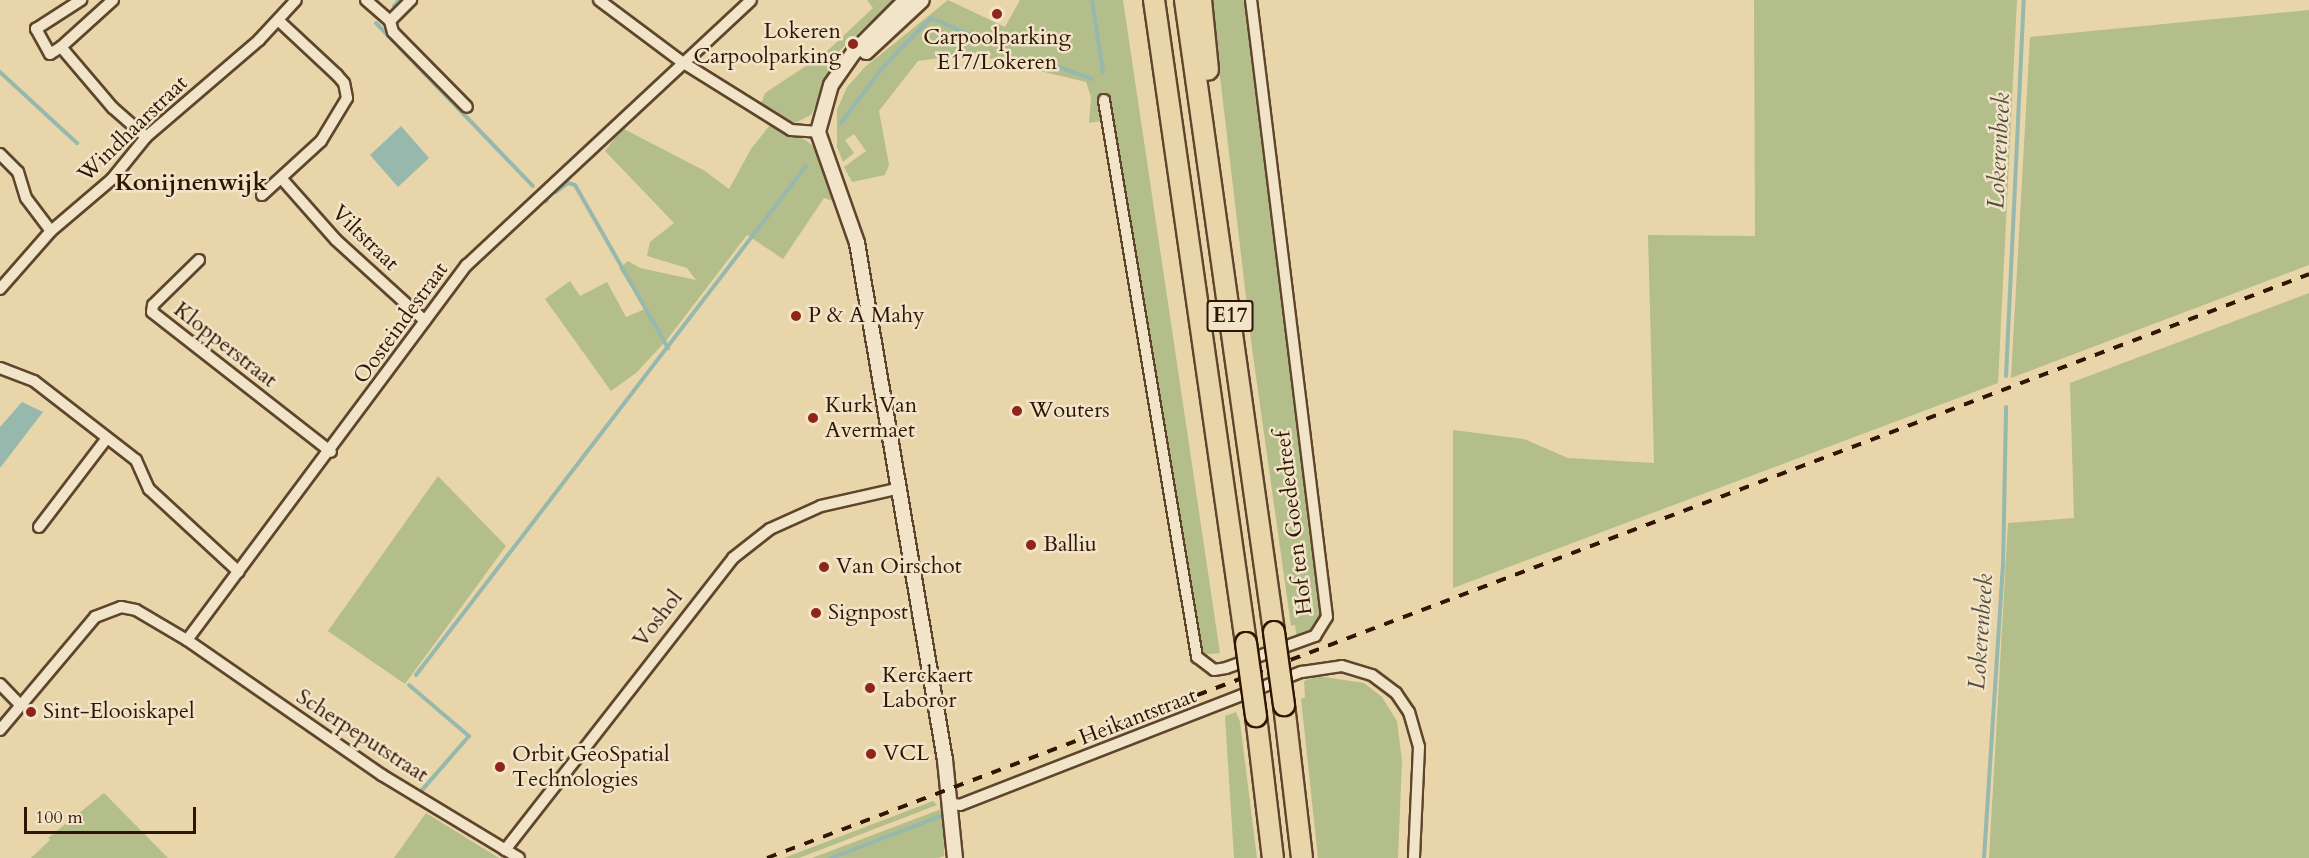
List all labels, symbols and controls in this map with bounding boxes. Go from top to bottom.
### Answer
marker: Carpoolparking E17/Lokeren [990,7,1004,21]
place label: Lokeren Carpoolparking [694,18,841,70]
place label: Carpoolparking E17/Lokeren [923,24,1071,76]
marker: Lokeren Carpoolparking [846,37,860,51]
street label: Windhaarstraat [73,70,193,188]
water label: Lokerenbeek [1982,92,2016,210]
district label: Konijnenwijk [115,169,267,197]
street label: Viltstraat [326,200,404,276]
street label: Oosteindestraat [348,257,454,389]
street label: Klopperstraat [168,297,282,393]
road number: E17 [1206,298,1254,334]
place label: P & A Mahy [808,303,925,329]
marker: P & A Mahy [789,309,803,323]
place label: Kurk Van Avermaet [825,392,917,444]
place label: Wouters [1029,398,1110,424]
marker: Wouters [1010,404,1024,418]
marker: Kurk Van Avermaet [806,411,820,425]
street label: Hof ten Goededreef [1270,429,1318,617]
place label: Balliu [1043,532,1097,558]
marker: Balliu [1024,538,1038,552]
place label: Van Oirschot [836,554,962,580]
marker: Van Oirschot [817,560,831,574]
water label: Lokerenbeek [1963,573,1999,691]
street label: Voshol [628,585,688,653]
place label: Signpost [828,600,908,626]
marker: Signpost [809,606,823,620]
place label: Kerckaert Laboror [882,662,973,714]
marker: Kerckaert Laboror [863,681,877,695]
street label: Heikantstraat [1076,683,1200,751]
street label: Scherpeputstraat [291,684,433,788]
place label: Sint-Elooiskapel [43,699,195,725]
marker: Sint-Elooiskapel [24,705,38,719]
place label: Orbit GeoSpatial Technologies [512,741,670,792]
place label: VCL [883,741,929,767]
marker: VCL [864,747,878,761]
marker: Orbit GeoSpatial Technologies [493,760,507,774]
scale bar [27,795,200,833]
text: 100 m [35,805,83,830]

